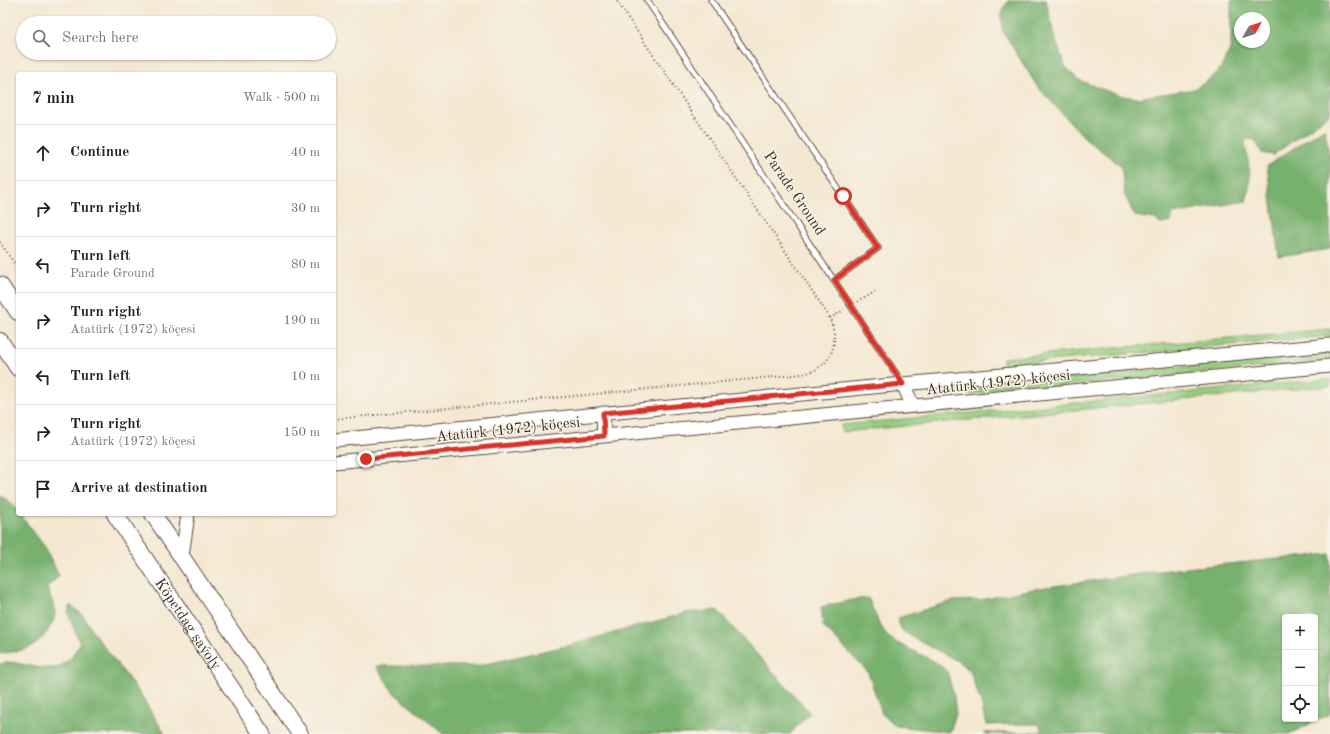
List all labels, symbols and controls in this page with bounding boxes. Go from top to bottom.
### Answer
north arrow [1234,12,1270,48]
search box [16,16,336,60]
icon: search [30,27,52,49]
text: Search here [62,31,139,46]
text: 7 min [32,90,75,107]
text: Walk · 500 m [243,91,320,104]
icon: ahead [32,142,54,164]
text: Continue [70,145,129,160]
text: 40 m [291,146,320,159]
street label: Parade Ground [760,149,827,239]
route start [834,187,852,205]
icon: right [32,198,54,220]
text: Turn right [70,201,141,216]
text: 30 m [291,202,320,215]
text: Turn left [70,249,130,264]
icon: left [32,254,54,276]
text: 80 m [291,258,320,271]
text: Parade Ground [70,267,155,280]
text: Turn right [70,305,141,320]
icon: right [32,310,54,332]
text: 190 m [283,314,320,327]
text: Atatürk (1972) köçesi [70,323,196,336]
icon: left [32,366,54,388]
street label: Atatürk (1972) köçesi [925,368,1071,399]
text: Turn left [70,369,130,384]
text: 10 m [291,370,320,383]
street label: Atatürk (1972) köçesi [435,415,581,446]
text: Turn right [70,417,141,432]
icon: right [32,422,54,444]
text: 150 m [283,426,320,439]
text: Atatürk (1972) köçesi [70,435,196,448]
route end [357,450,375,468]
icon: arrive [32,478,54,500]
text: Arrive at destination [70,481,208,496]
street label: Köpetdag şaýoly [151,576,223,673]
map controls [1282,614,1318,722]
button: + [1282,614,1318,650]
button: − [1282,650,1318,686]
button: locate [1282,686,1318,722]

